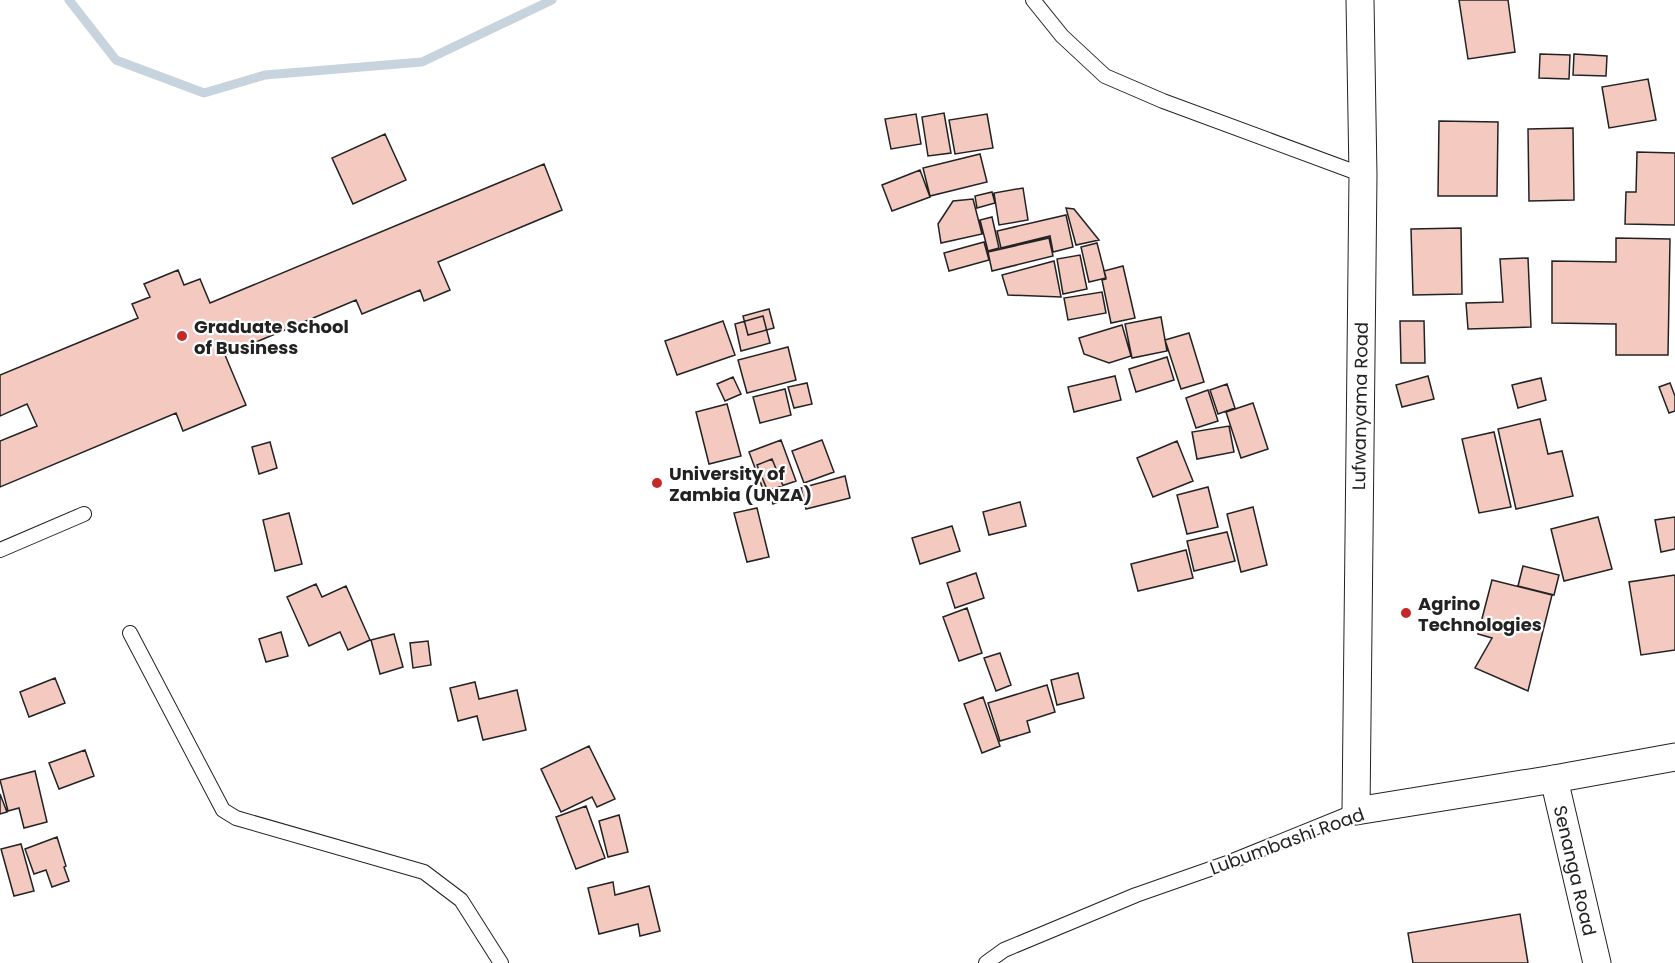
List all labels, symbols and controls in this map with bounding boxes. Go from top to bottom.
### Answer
place label: Graduate School of Business [194,314,349,360]
street label: Lufwanyama Road [1346,322,1374,490]
marker: Graduate School of Business [175,329,189,343]
place label: University of Zambia (UNZA) [669,461,812,507]
marker: University of Zambia (UNZA) [650,476,664,490]
place label: Agrino Technologies [1418,591,1542,637]
marker: Agrino Technologies [1399,606,1413,620]
street label: Lubumbashi Road [1206,801,1368,881]
street label: Senanga Road [1548,803,1603,938]

